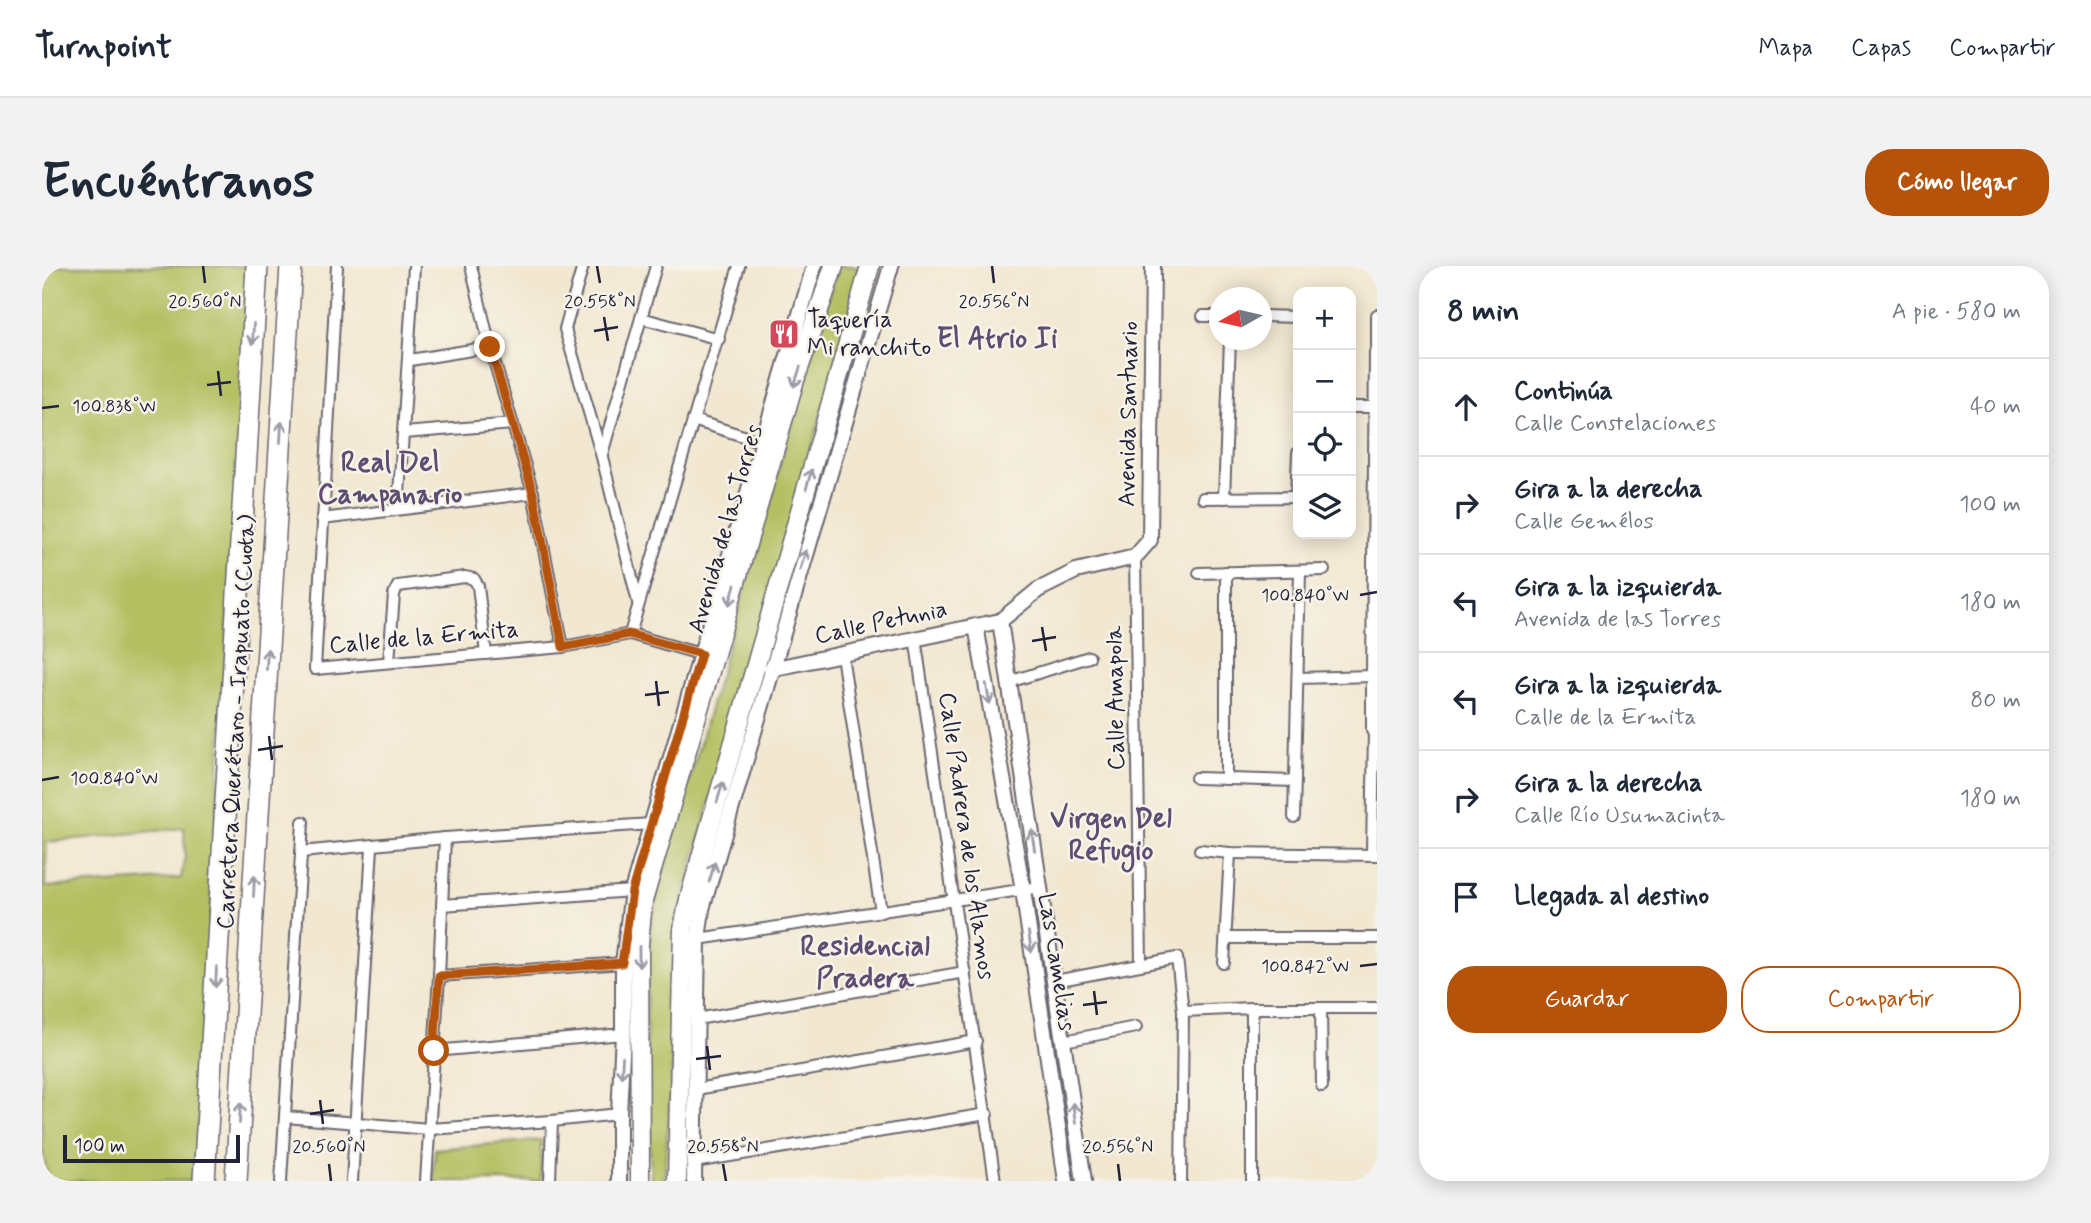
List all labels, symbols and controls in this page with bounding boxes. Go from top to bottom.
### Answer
text: Turnpoint [35,26,172,70]
text: Mapa [1758,33,1813,64]
text: Capas [1851,33,1911,64]
text: Compartir [1949,33,2056,64]
button: Cómo llegar [1865,149,2049,216]
text: Encuéntranos [42,150,314,215]
north arrow [1209,287,1272,350]
map controls [1293,287,1356,539]
button: + [1293,287,1356,350]
text: 20.560°N [169,290,242,314]
text: 20.558°N [564,290,636,314]
text: 20.556°N [959,290,1029,314]
text: 8 min [1447,292,1520,331]
text: A pie · 580 m [1892,297,2021,327]
place label: Taquería Mi ranchito [807,305,931,364]
restaurant icon: Taquería Mi ranchito [767,317,801,351]
district label: El Atrio Ii [937,321,1057,358]
street label: Avenida Santuario [1112,321,1146,507]
one-way arrow [246,322,259,345]
route end [474,331,505,362]
button: − [1293,350,1356,413]
one-way arrow [789,366,802,388]
text: Continúa [1514,375,1613,409]
icon: ahead [1447,388,1485,426]
text: 40 m [1970,392,2021,422]
text: 100.838°W [72,395,156,419]
text: Calle Constelaciones [1514,409,1716,439]
button: locate [1293,413,1356,476]
one-way arrow [275,421,288,443]
street label: Avenida de las Torres [681,421,771,637]
district label: Real Del Campanario [318,445,462,514]
one-way arrow [804,468,817,490]
text: Gira a la derecha [1514,473,1703,507]
button: layers [1293,476,1356,539]
icon: right [1447,486,1485,524]
text: 100 m [1959,490,2021,520]
text: Calle Gemélos [1514,507,1654,537]
street label: Carretera Querétaro - Irapuato (Cuota) [211,513,263,930]
one-way arrow [798,549,811,571]
text: Gira a la izquierda [1514,571,1721,605]
one-way arrow [725,584,738,606]
text: 100.840°W [1261,584,1349,608]
icon: left [1447,584,1485,622]
text: 180 m [1960,588,2021,618]
street label: Calle Petunia [812,594,950,652]
text: Avenida de las Torres [1514,605,1721,635]
street label: Calle de la Ermita [328,614,520,662]
street label: Calle Amapola [1099,625,1133,771]
one-way arrow [261,647,274,670]
text: Gira a la izquierda [1514,669,1721,703]
one-way arrow [981,682,995,705]
icon: left [1447,682,1485,720]
text: 80 m [1970,686,2021,716]
street label: Calle Padrera de los Alamos [930,690,1002,982]
text: Calle de la Ermita [1514,703,1696,733]
text: 100.840°W [70,767,158,791]
text: Gira a la derecha [1514,767,1703,801]
icon: right [1447,780,1485,818]
one-way arrow [714,781,727,803]
text: 180 m [1960,784,2021,814]
district label: Virgen Del Refugio [1050,801,1172,873]
text: Calle Río Usumacinta [1514,801,1725,831]
one-way arrow [1026,829,1039,852]
one-way arrow [707,861,720,883]
one-way arrow [247,875,260,898]
icon: arrive [1447,878,1485,916]
text: Llegada al destino [1514,880,1709,914]
street label: Las Camelias [1030,891,1082,1034]
district label: Residencial Pradera [800,929,930,998]
one-way arrow [1024,930,1037,953]
one-way arrow [632,945,646,968]
text: 100.842°W [1261,955,1349,979]
one-way arrow [209,965,222,988]
button: Guardar [1447,966,1727,1033]
button: Compartir [1741,966,2021,1033]
route start [418,1035,449,1066]
one-way arrow [615,1055,628,1078]
one-way arrow [234,1102,247,1125]
one-way arrow [1068,1103,1081,1125]
scale bar [63,1132,240,1164]
text: 100 m [74,1134,125,1159]
text: 20.560°N [293,1135,366,1159]
text: 20.558°N [687,1135,759,1159]
text: 20.556°N [1083,1135,1153,1159]

